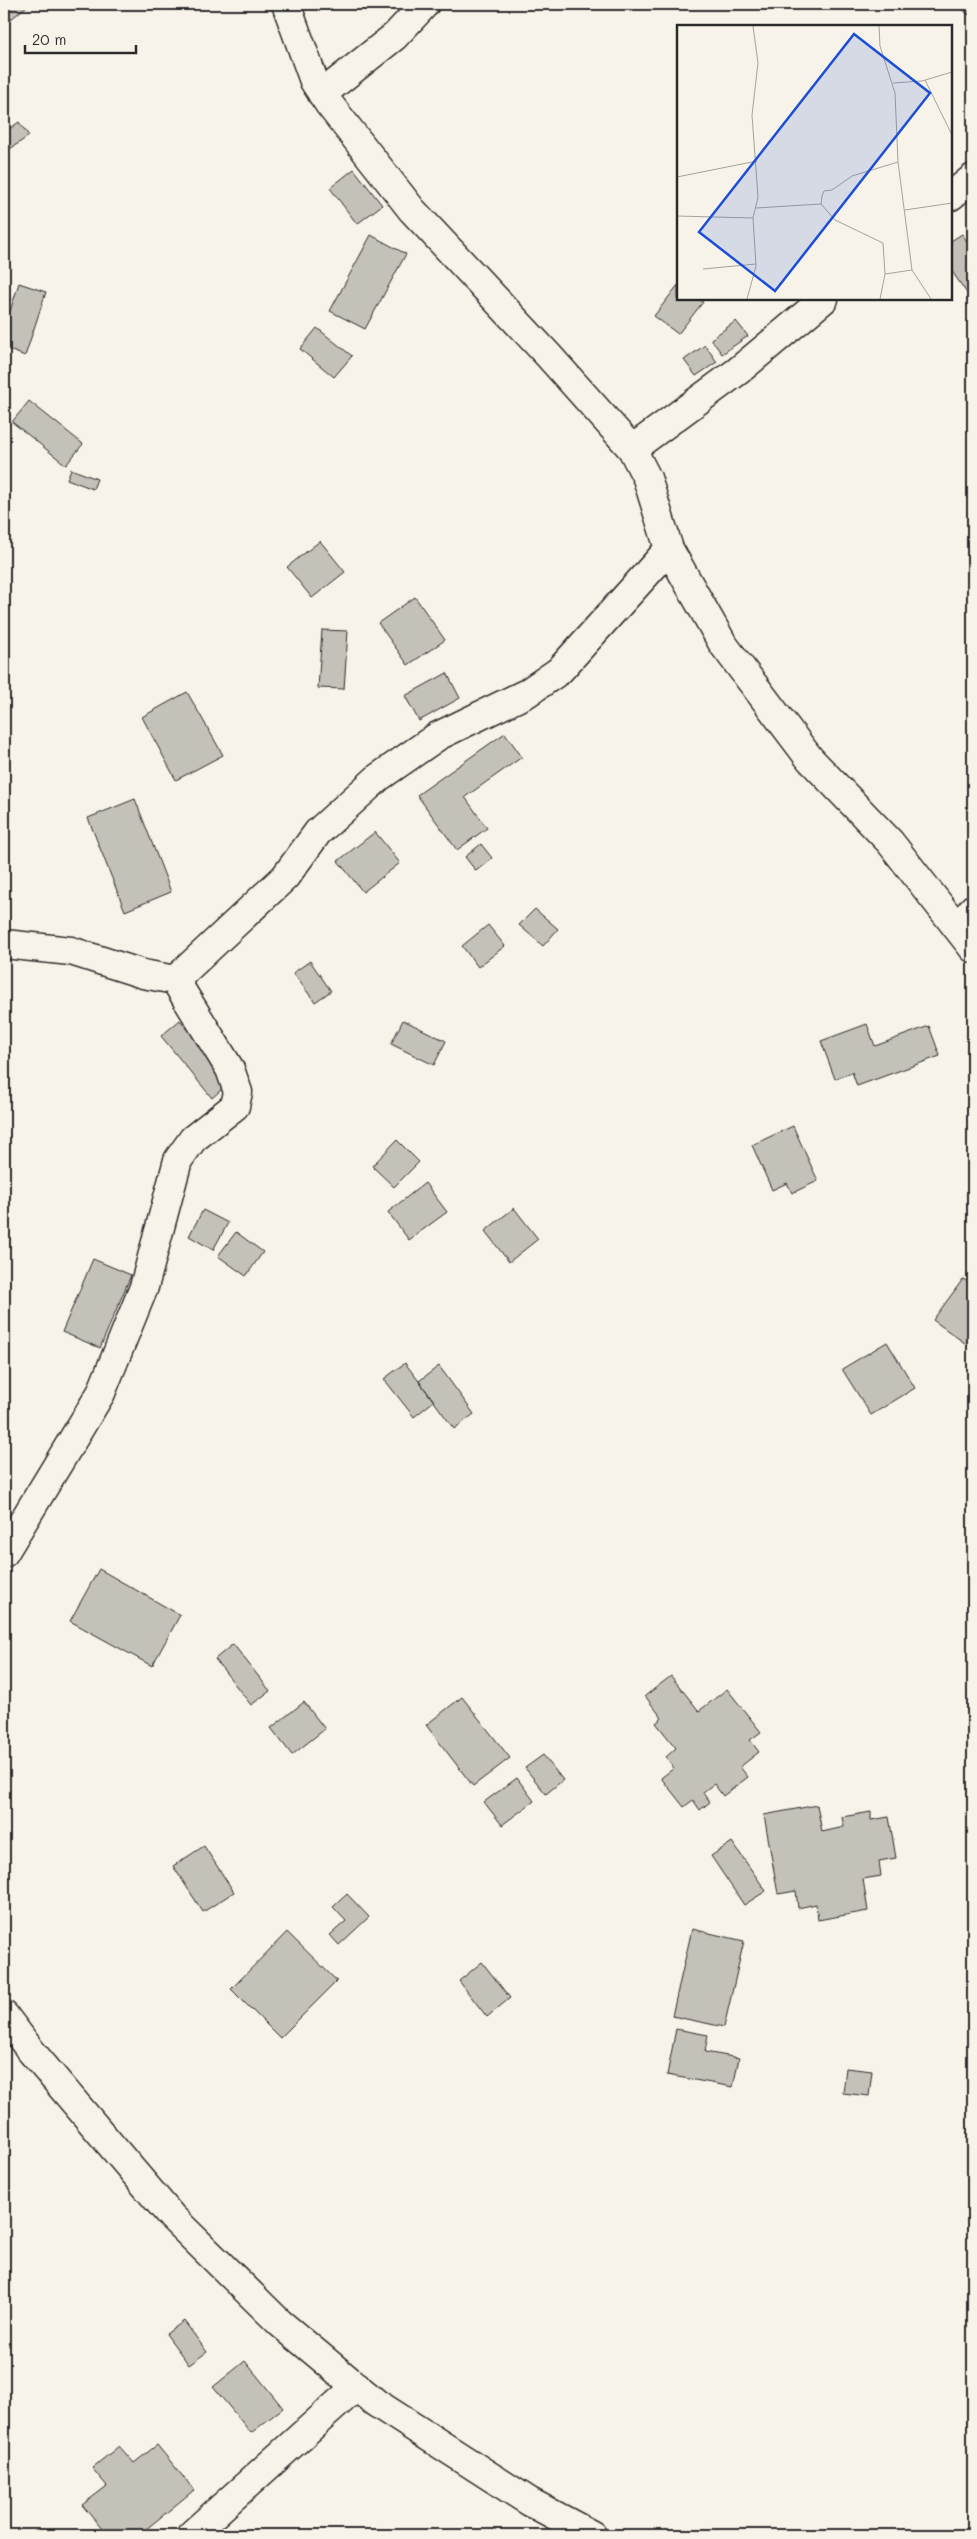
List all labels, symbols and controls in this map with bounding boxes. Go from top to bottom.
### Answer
scale bar [25,22,136,54]
inset map [677,25,952,300]
text: 20 m [32,29,66,49]

